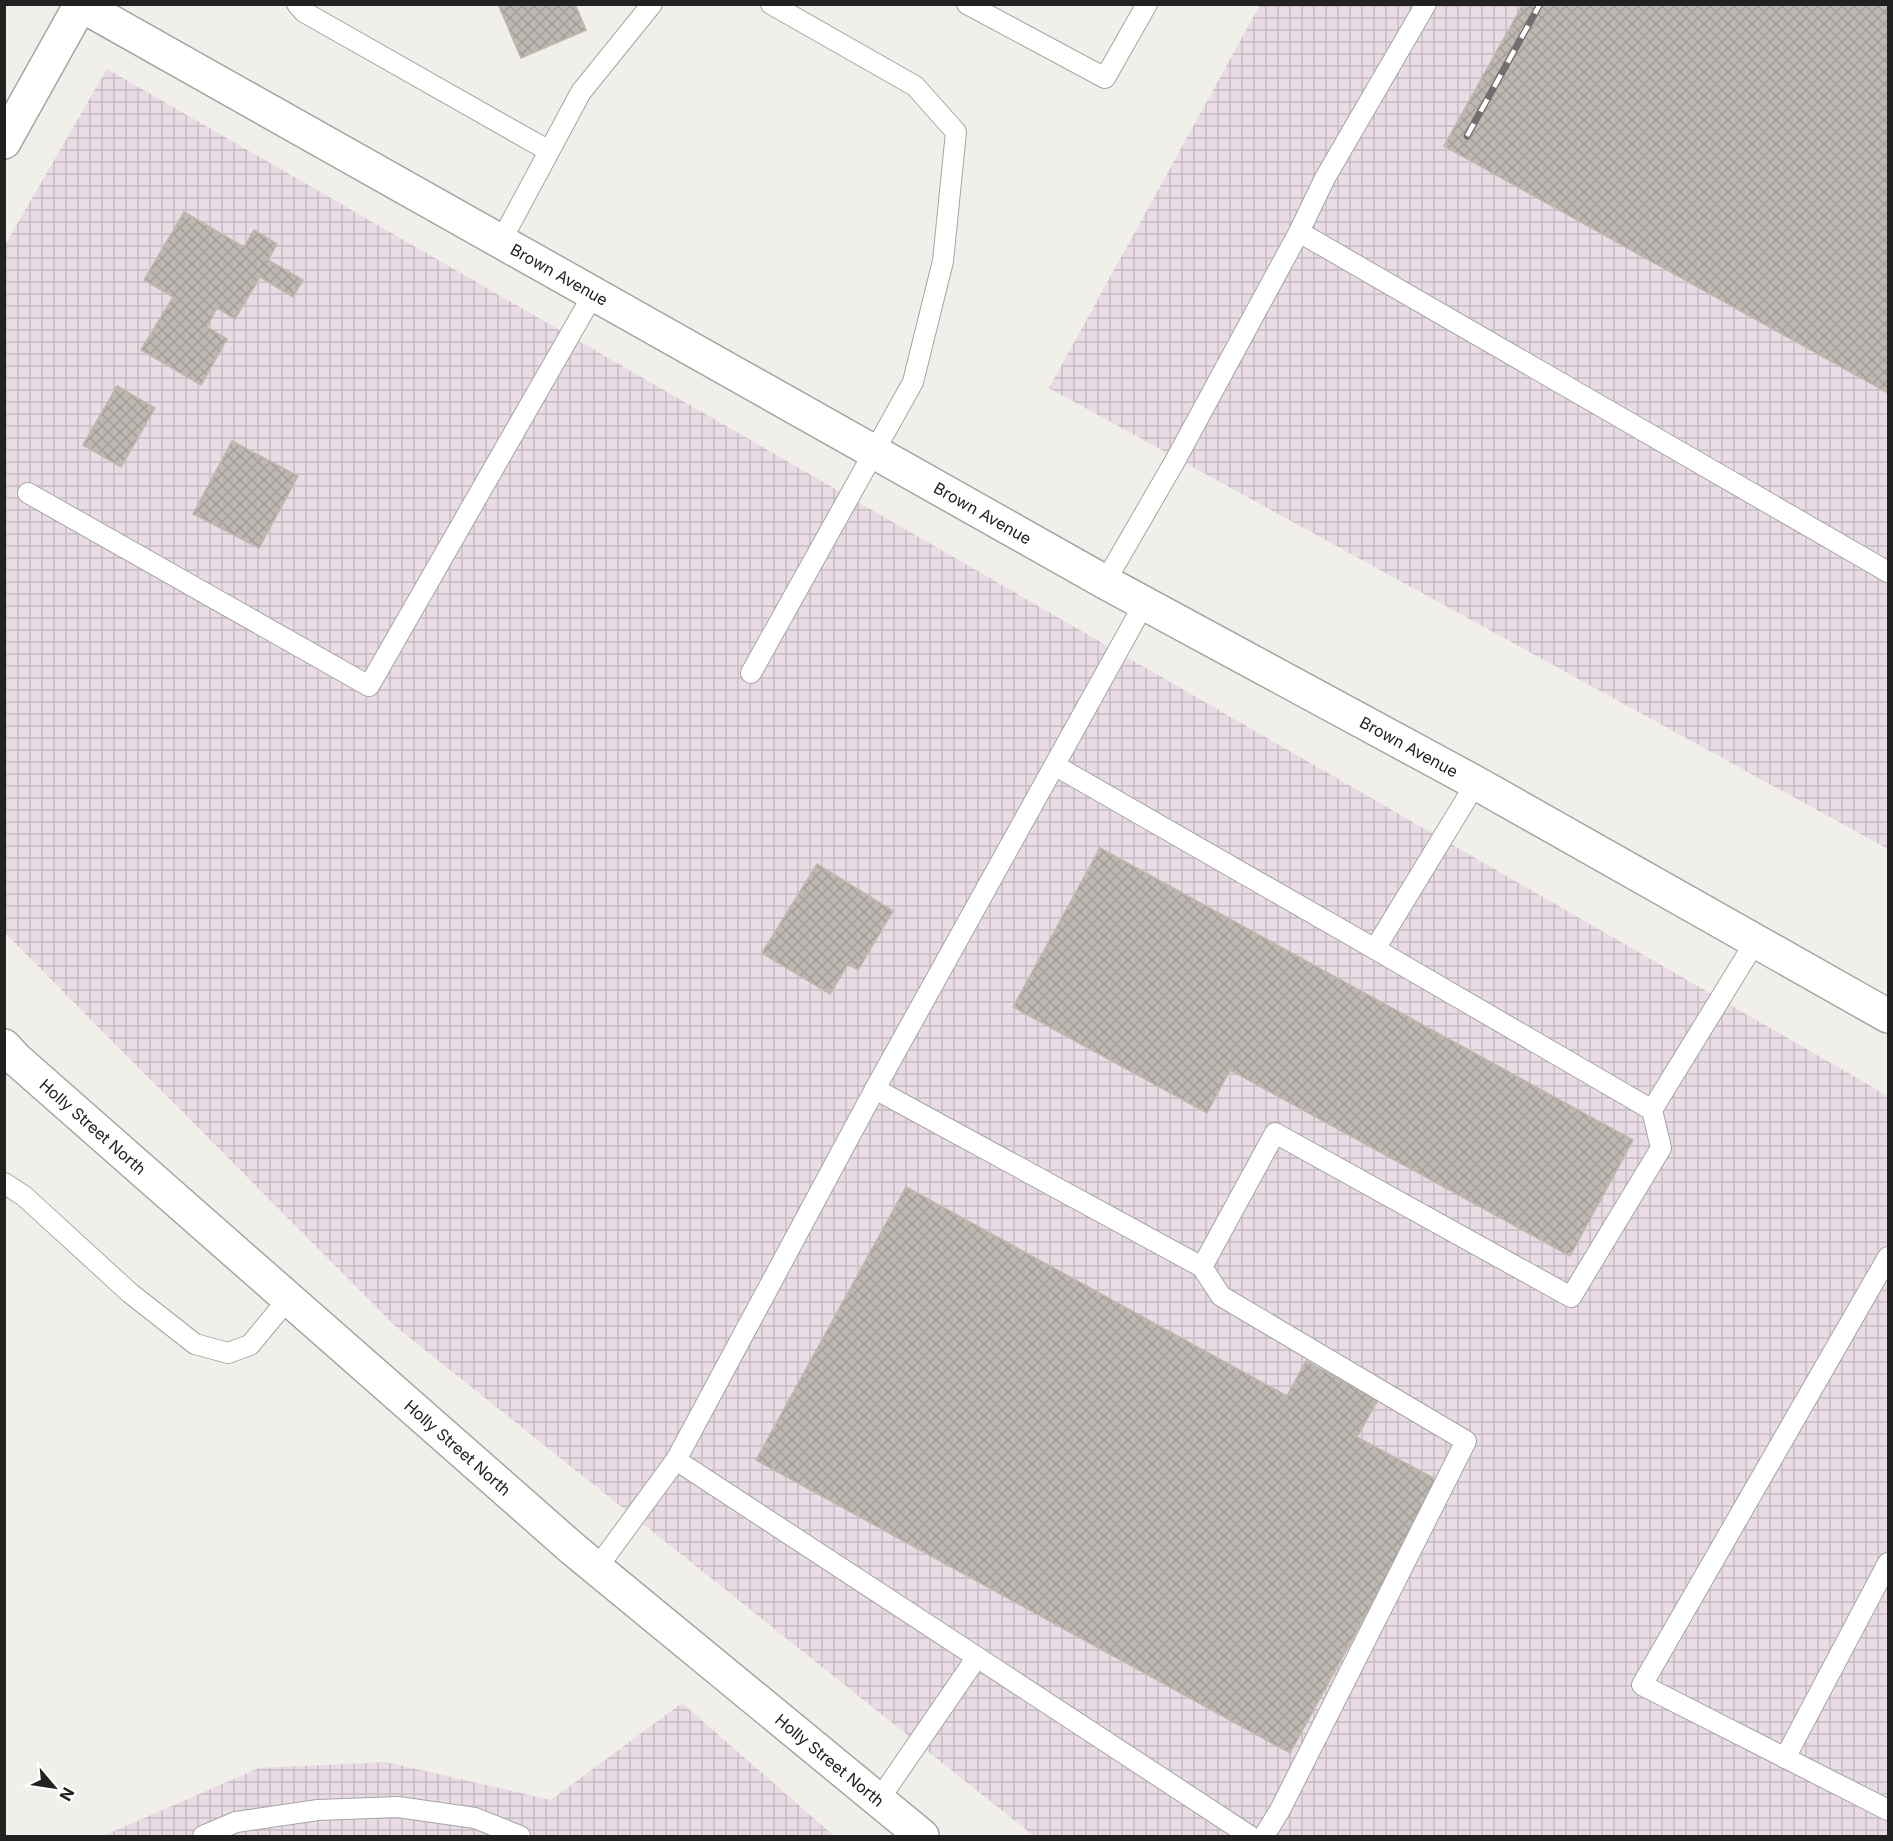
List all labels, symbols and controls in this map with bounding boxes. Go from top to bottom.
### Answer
street label: Brown Avenue [507,239,612,310]
street label: Brown Avenue [930,478,1035,549]
street label: Brown Avenue [1356,712,1461,781]
street label: Holly Street North [35,1074,150,1179]
street label: Holly Street North [400,1395,515,1500]
street label: Holly Street North [771,1710,888,1811]
north arrow [24,1757,84,1817]
text: N [55,1784,79,1804]

